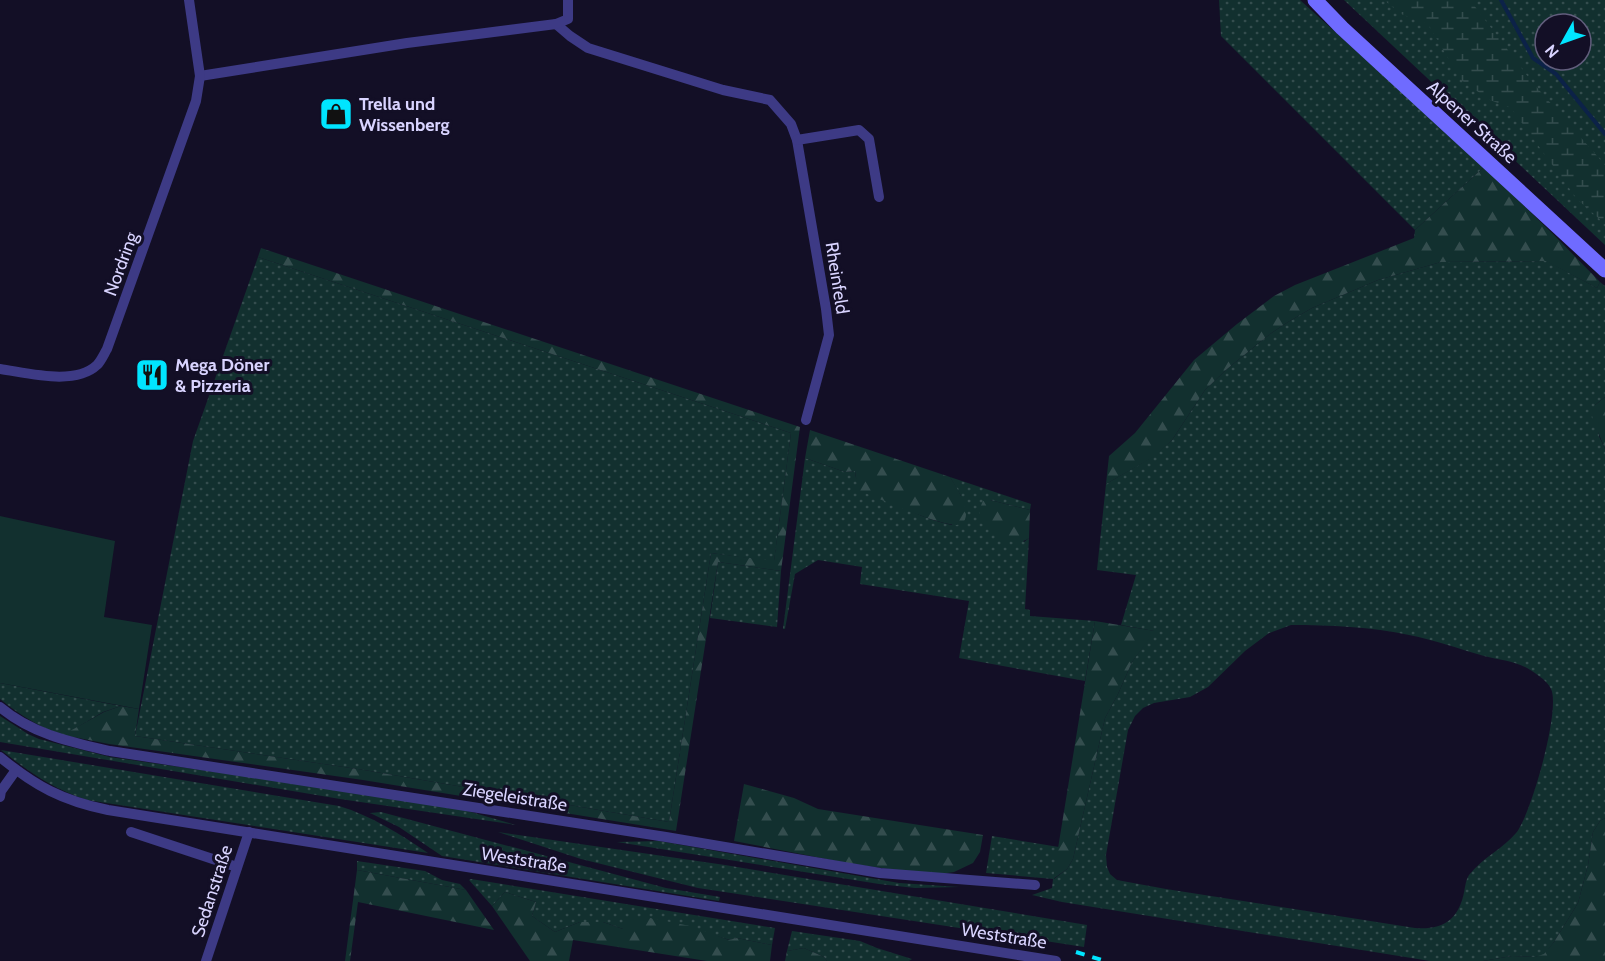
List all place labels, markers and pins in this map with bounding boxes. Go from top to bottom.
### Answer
place label: Trella und Wissenberg [359,93,449,136]
shop icon: Trella und Wissenberg [318,96,354,132]
place label: Mega Döner & Pizzeria [175,354,269,397]
restaurant icon: Mega Döner & Pizzeria [134,357,170,393]

